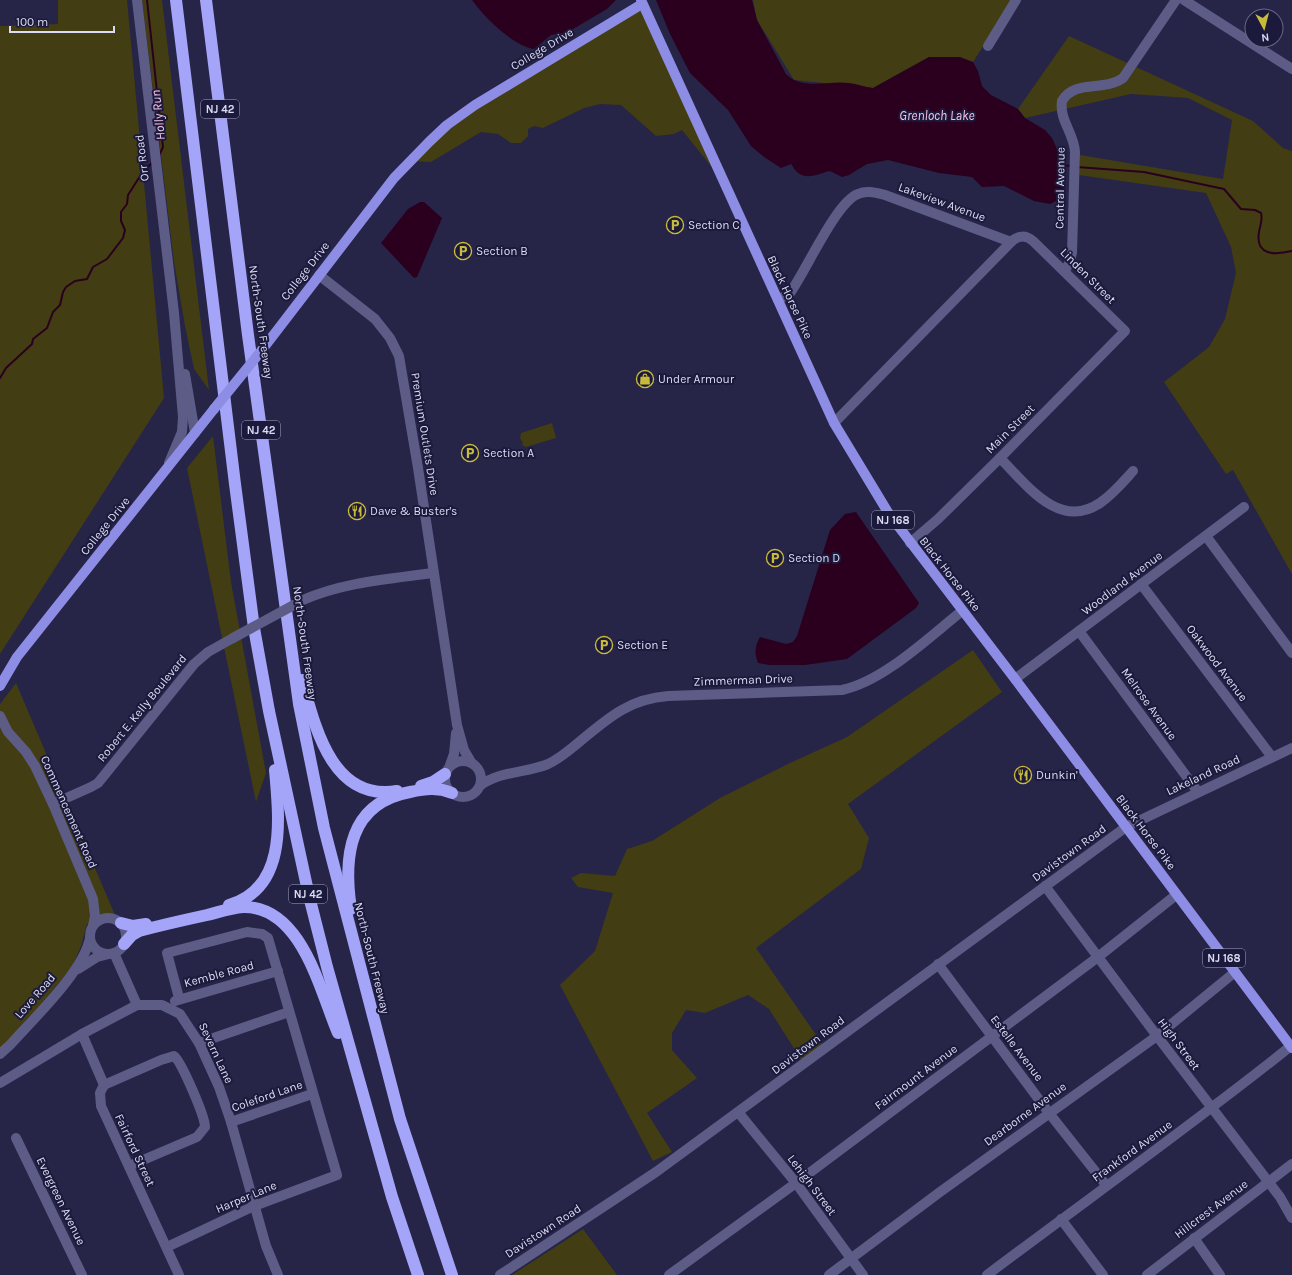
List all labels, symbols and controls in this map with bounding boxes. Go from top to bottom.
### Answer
scale bar [10,8,114,34]
north arrow [1244,8,1284,48]
text: 100 m [16,15,48,29]
street label: College Drive [508,25,576,73]
text: N [1260,30,1270,44]
water label: Holly Run [148,89,168,141]
road number: NJ 42 [201,100,239,118]
water label: Grenloch Lake [899,108,975,123]
street label: Orr Road [132,134,152,182]
street label: Central Avenue [1052,147,1068,229]
street label: Lakeview Avenue [896,180,988,224]
parking icon: Section C [665,215,685,235]
place label: Section C [688,218,740,232]
street label: College Drive [278,239,332,303]
parking icon: Section B [453,241,473,261]
place label: Section B [476,244,528,258]
street label: Linden Street [1057,245,1119,307]
street label: Black Horse Pike [765,253,815,341]
street label: North-South Freeway [246,264,276,380]
shop icon: Under Armour [635,369,655,389]
street label: Premium Outlets Drive [408,372,442,496]
place label: Under Armour [658,372,735,386]
street label: Main Street [983,401,1038,456]
road number: NJ 42 [242,421,280,439]
parking icon: Section A [460,443,480,463]
place label: Section A [483,446,534,460]
street label: College Drive [77,494,133,558]
restaurant icon: Dave & Buster's [347,501,367,521]
place label: Dave & Buster's [370,504,457,518]
road number: NJ 168 [872,511,914,529]
street label: Black Horse Pike [917,534,983,614]
parking icon: Section D [765,548,785,568]
street label: Woodland Avenue [1079,548,1165,618]
place label: Section D [788,551,840,565]
street label: North-South Freeway [290,585,320,701]
street label: Oakwood Avenue [1184,622,1250,704]
parking icon: Section E [594,635,614,655]
place label: Section E [617,638,668,652]
street label: Robert E. Kelly Boulevard [94,651,190,765]
street label: Melrose Avenue [1118,665,1180,743]
street label: Zimmerman Drive [693,671,793,689]
street label: Lakeland Road [1164,752,1242,798]
street label: Commencement Road [38,754,100,870]
restaurant icon: Dunkin' [1013,765,1033,785]
place label: Dunkin' [1036,768,1078,782]
street label: Black Horse Pike [1113,792,1179,872]
street label: Davistown Road [1029,821,1109,885]
road number: NJ 42 [289,885,327,903]
street label: North-South Freeway [351,901,393,1016]
road number: NJ 168 [1203,949,1245,967]
street label: Kemble Road [183,958,255,990]
street label: Love Road [12,971,58,1021]
street label: Estelle Avenue [988,1012,1046,1084]
street label: Davistown Road [769,1013,847,1077]
street label: High Street [1155,1015,1203,1073]
street label: Severn Lane [196,1020,236,1086]
street label: Fairmount Avenue [872,1041,960,1113]
street label: Coleford Lane [230,1077,304,1115]
street label: Dearborne Avenue [981,1079,1069,1149]
street label: Fairford Street [112,1111,158,1189]
street label: Frankford Avenue [1089,1117,1175,1185]
street label: Lehigh Street [785,1152,840,1219]
street label: Evergreen Avenue [34,1155,88,1247]
street label: Hillcrest Avenue [1172,1177,1250,1241]
street label: Harper Lane [213,1178,279,1216]
street label: Davistown Road [502,1201,584,1261]

